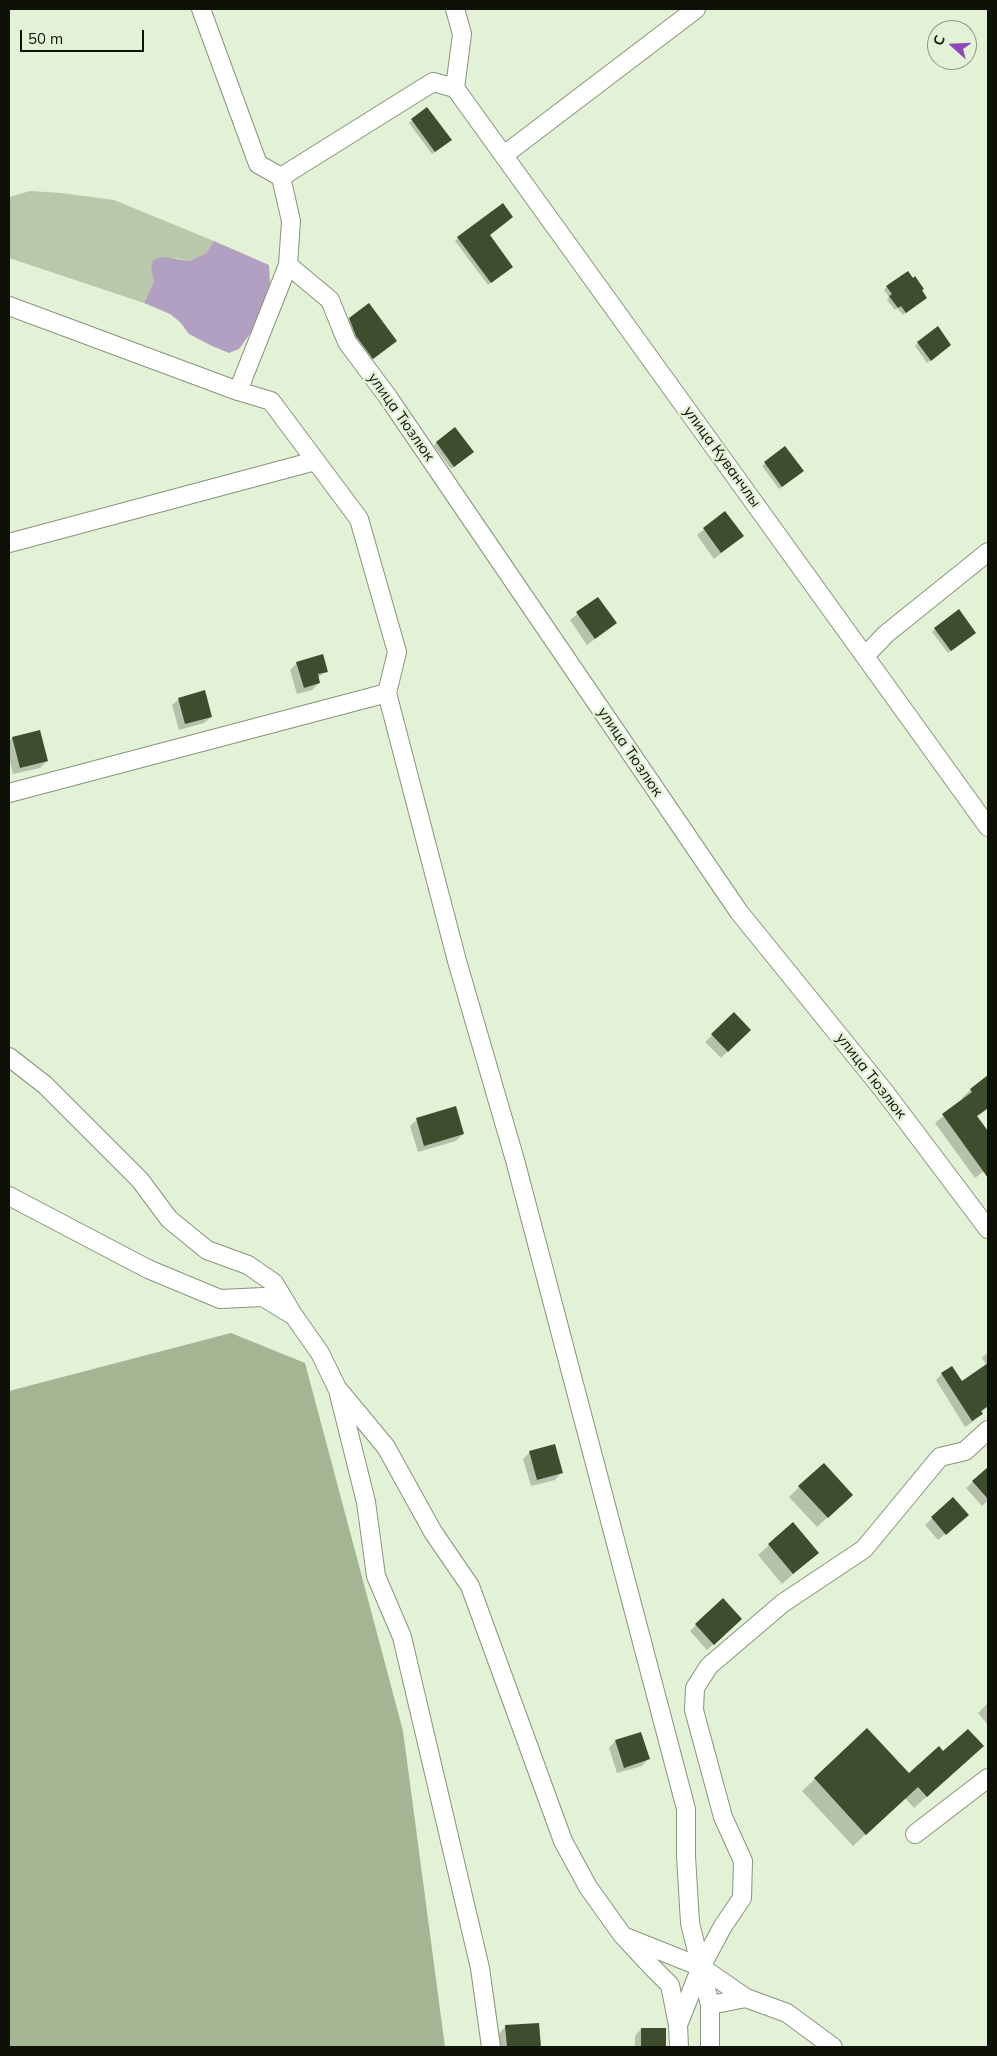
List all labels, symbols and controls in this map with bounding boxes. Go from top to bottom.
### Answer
scale bar [22,20,146,52]
north arrow [927,20,977,70]
text: 50 m [28,29,63,48]
text: С [929,33,949,48]
street label: улица Тюзлюк [364,369,438,465]
street label: улица Куванчлы [679,403,765,511]
street label: улица Тюзлюк [594,704,666,800]
street label: улица Тюзлюк [832,1030,910,1122]

